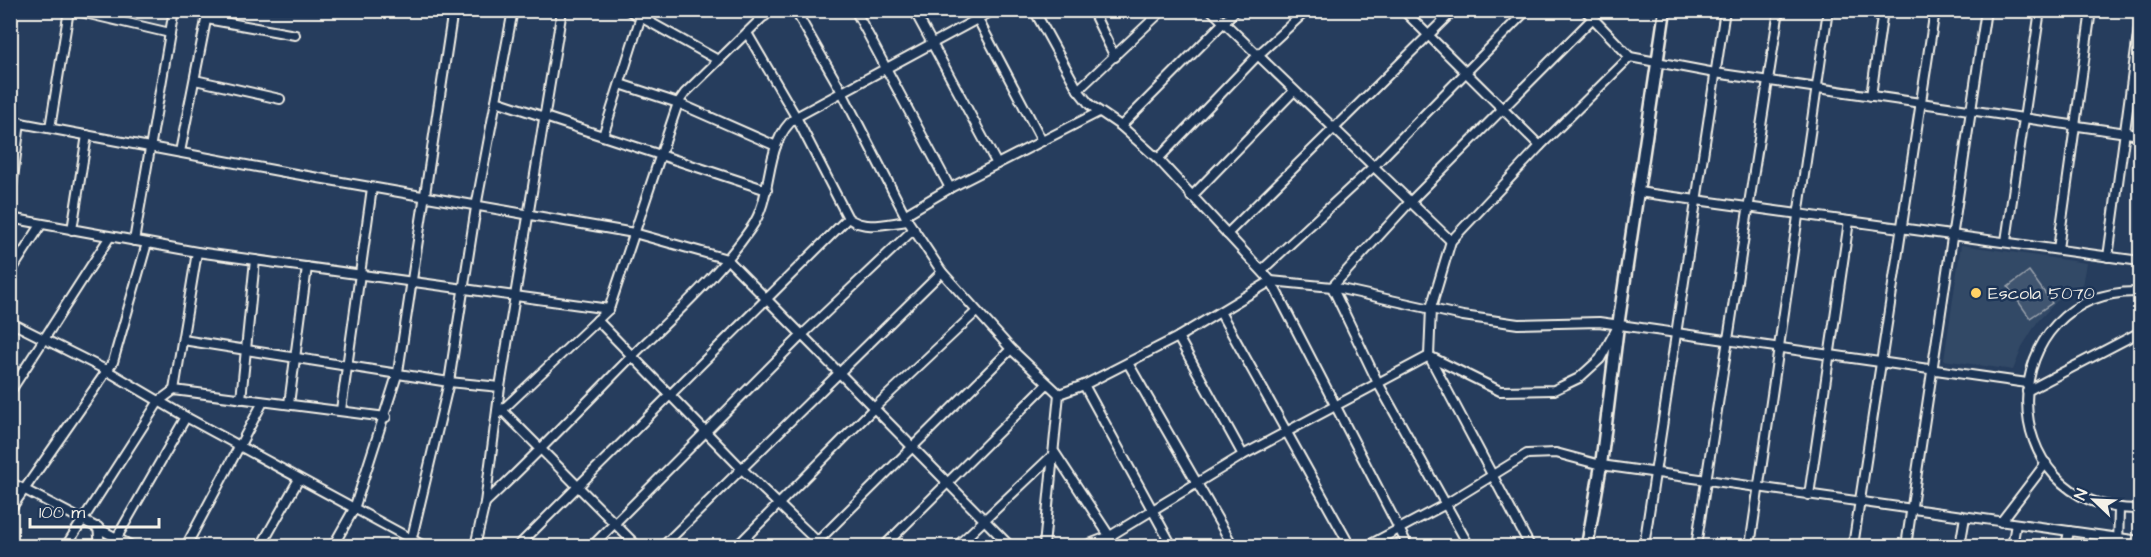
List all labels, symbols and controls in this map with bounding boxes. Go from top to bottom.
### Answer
place label: Escola 5070 [1988,281,2095,306]
marker: Escola 5070 [1969,286,1983,300]
north arrow [2064,470,2124,530]
text: N [2069,486,2093,503]
scale bar [30,491,159,529]
text: 100 m [39,500,85,525]

